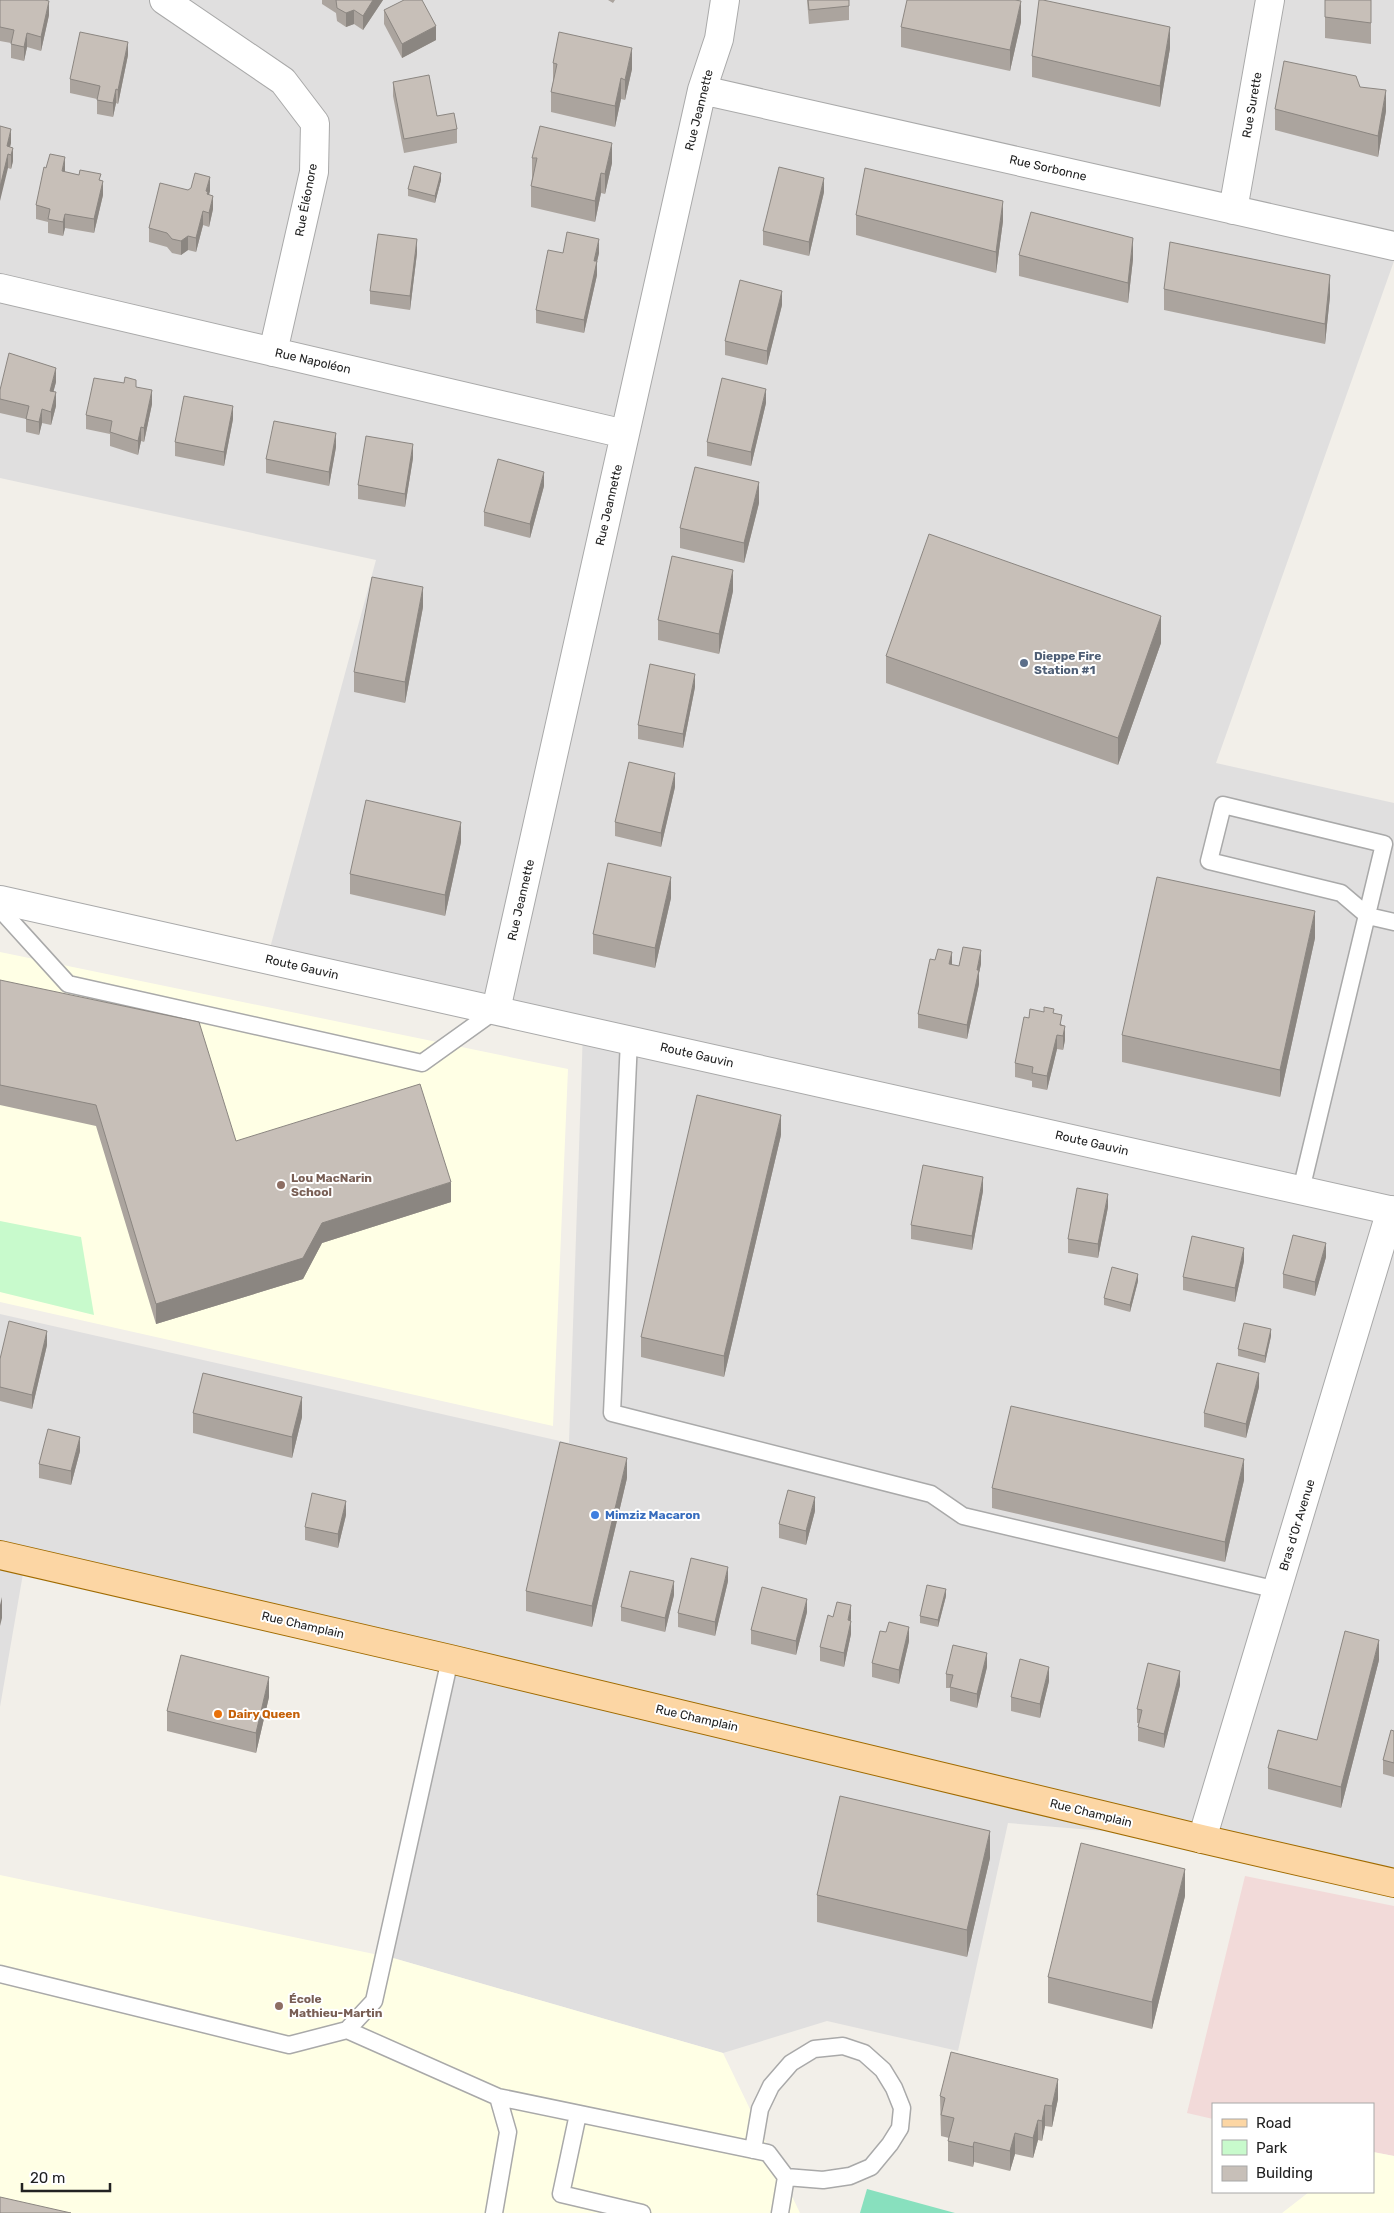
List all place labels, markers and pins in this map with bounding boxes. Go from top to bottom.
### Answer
place label: Dieppe Fire Station #1 [1034,649,1101,677]
marker: Dieppe Fire Station #1 [1018,657,1030,669]
place label: Lou MacNarin School [291,1171,372,1199]
marker: Lou MacNarin School [275,1179,287,1191]
place label: Mimziz Macaron [605,1508,701,1522]
marker: Mimziz Macaron [589,1509,601,1521]
place label: Dairy Queen [228,1707,300,1721]
marker: Dairy Queen [212,1708,224,1720]
place label: École Mathieu-Martin [289,1992,383,2020]
marker: École Mathieu-Martin [273,2000,285,2012]

